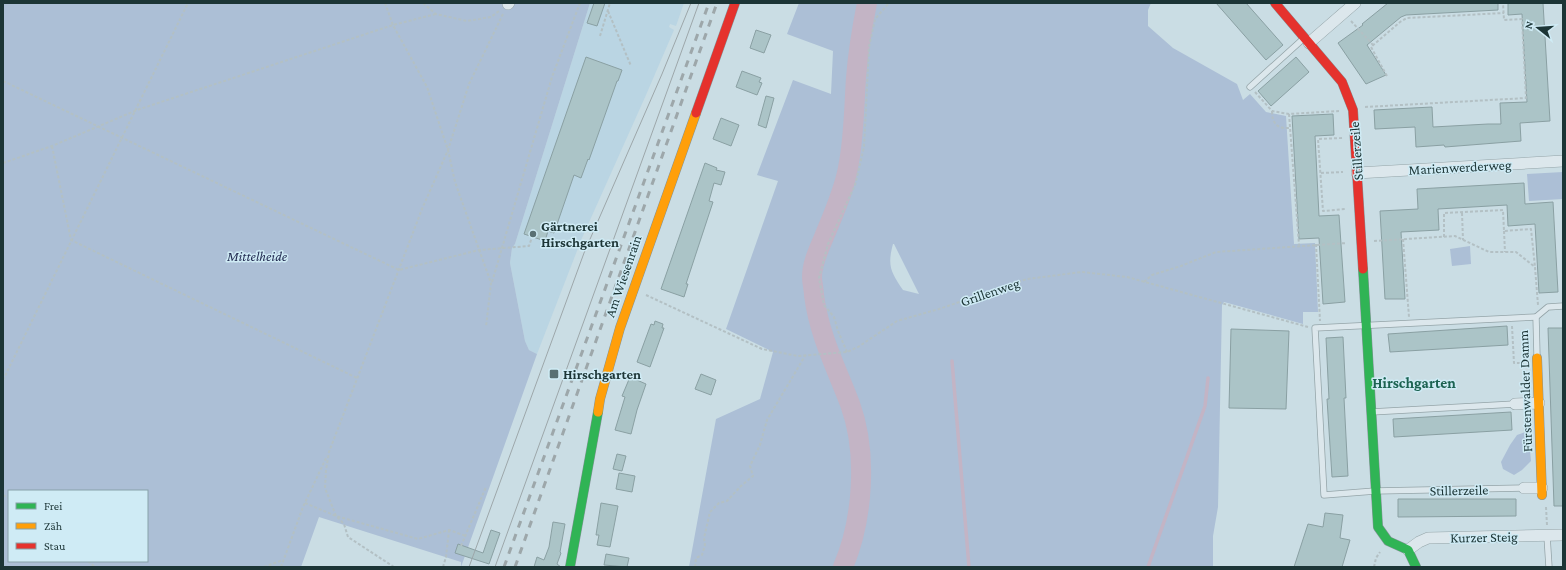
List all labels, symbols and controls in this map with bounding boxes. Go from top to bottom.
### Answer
north arrow [1518,8,1558,48]
text: N [1522,19,1535,30]
street label: Stillerzeile [1346,121,1366,181]
street label: Marienwerderweg [1408,156,1512,178]
place label: Gärtnerei Hirschgarten [541,218,619,250]
marker: Gärtnerei Hirschgarten [528,229,538,239]
street label: Am Wiesenrain [601,232,645,319]
park label: Mittelheide [226,248,288,264]
street label: Grillenweg [958,274,1022,310]
street label: Fürstenwalder Damm [1515,330,1535,452]
place label: Hirschgarten [563,366,641,382]
marker: Hirschgarten [548,368,560,380]
district label: Hirschgarten [1372,375,1456,391]
street label: Stillerzeile [1429,481,1489,499]
legend [8,490,148,562]
text: Frei [44,499,62,513]
text: Zäh [44,519,63,533]
street label: Kurzer Steig [1450,528,1518,546]
text: Stau [44,539,66,553]

